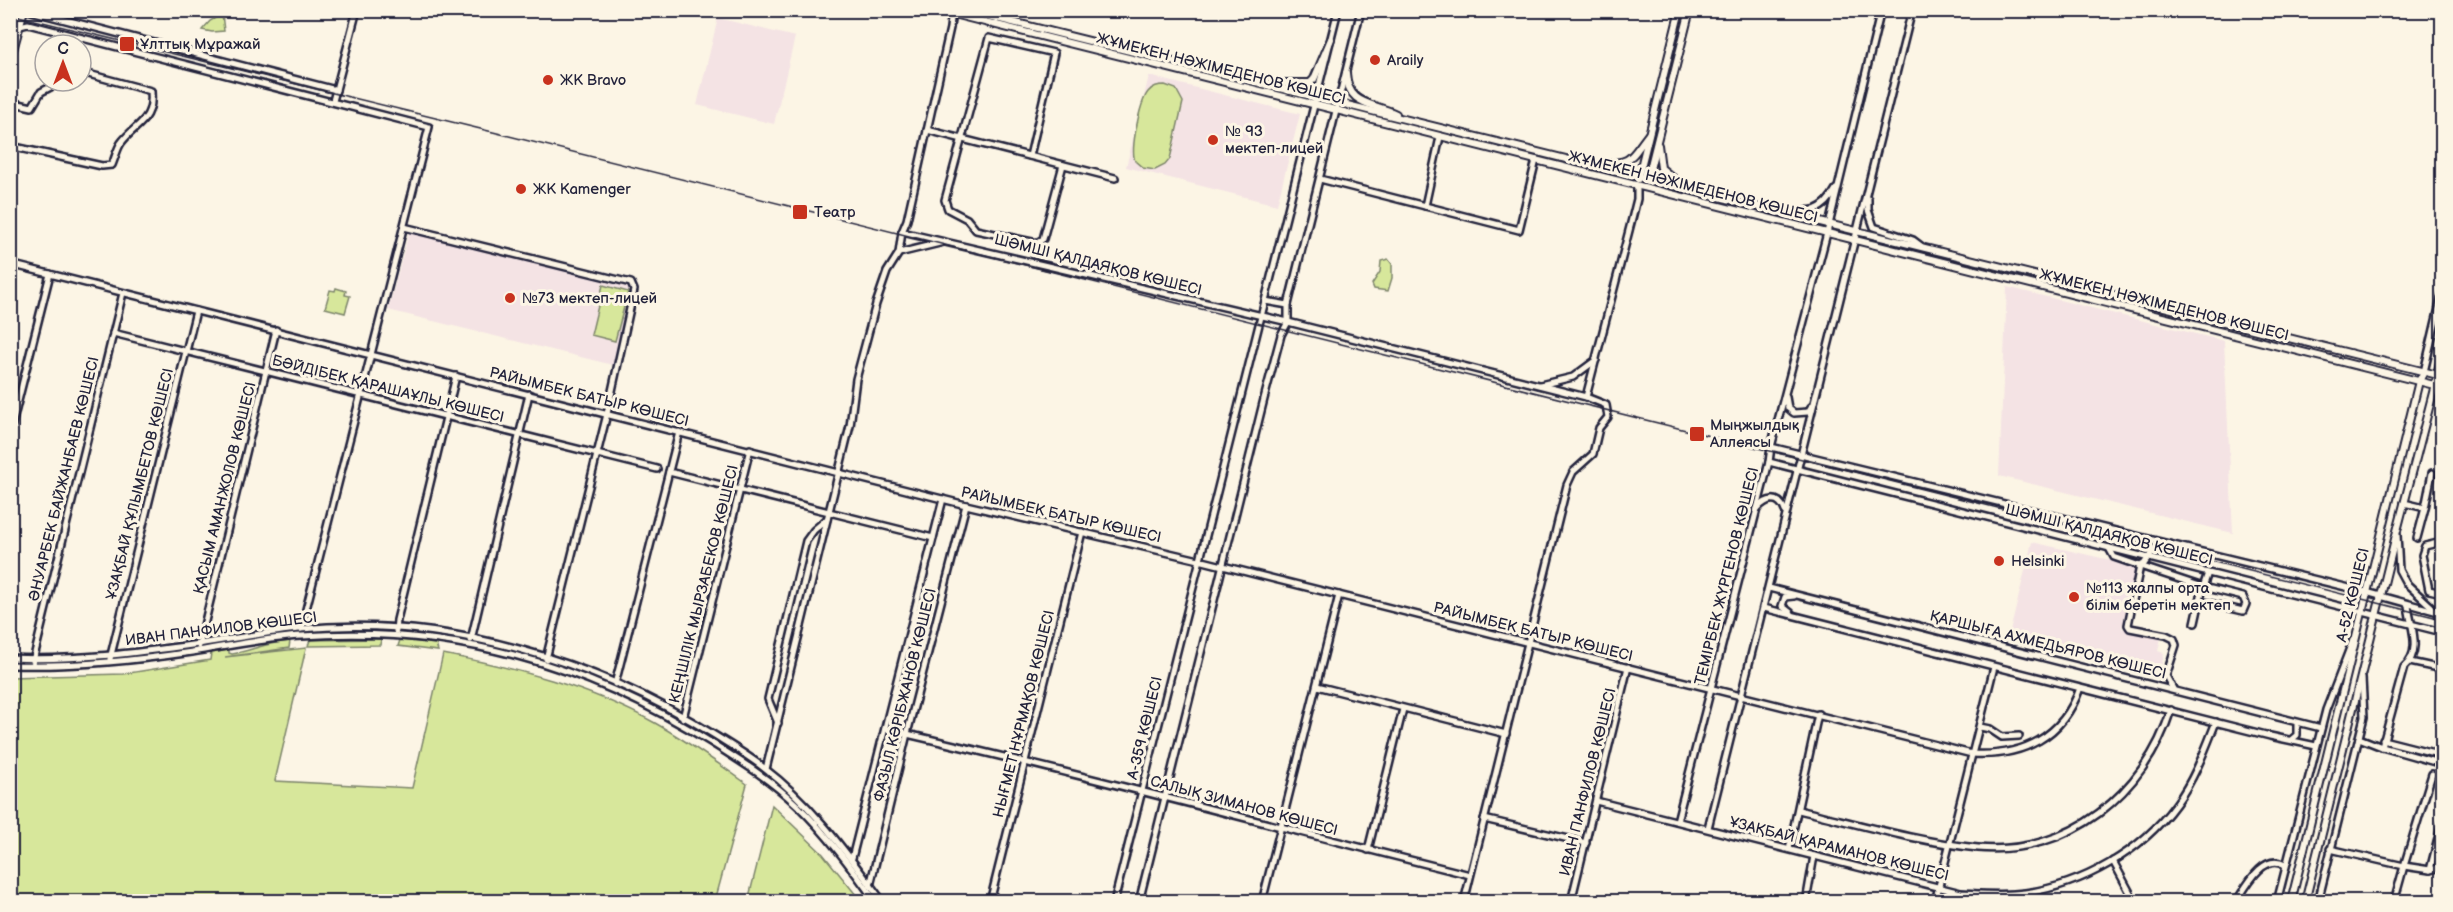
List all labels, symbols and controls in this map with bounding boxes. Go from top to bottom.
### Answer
street label: ЖҰМЕКЕН НӘЖІМЕДЕНОВ КӨШЕСІ [1094,29,1348,109]
north arrow [33,33,93,93]
marker: Ұлттық Мұражай [118,35,136,53]
place label: Ұлттық Мұражай [140,35,261,54]
text: С [57,40,69,59]
place label: Araily [1387,51,1424,70]
marker: Araily [1368,53,1382,67]
place label: ЖК Bravo [560,71,626,90]
marker: ЖК Bravo [541,73,555,87]
place label: № 93 мектеп-лицей [1225,122,1323,158]
marker: № 93 мектеп-лицей [1206,133,1220,147]
street label: ЖҰМЕКЕН НӘЖІМЕДЕНОВ КӨШЕСІ [1566,147,1820,227]
place label: ЖК Kamenger [533,180,631,199]
marker: ЖК Kamenger [514,182,528,196]
marker: Театр [791,203,809,221]
place label: Театр [814,203,856,222]
street label: ШӘМШІ ҚАЛДАЯҚОВ КӨШЕСІ [992,230,1204,300]
street label: ЖҰМЕКЕН НӘЖІМЕДЕНОВ КӨШЕСІ [2037,265,2291,345]
place label: №73 мектеп-лицей [522,289,657,308]
marker: №73 мектеп-лицей [503,291,517,305]
street label: БӘЙДІБЕК ҚАРАШАҰЛЫ КӨШЕСІ [270,351,506,427]
street label: ӘНУАРБЕК БАЙЖАНБАЕВ КӨШЕСІ [24,355,104,603]
street label: РАЙЫМБЕК БАТЫР КӨШЕСІ [487,363,691,431]
street label: ҰЗАҚБАЙ ҚҰЛЫМБЕТОВ КӨШЕСІ [102,366,178,602]
street label: ҚАСЫМ АМАНЖОЛОВ КӨШЕСІ [189,380,261,596]
place label: Мыңжылдық Аллеясы [1709,416,1800,452]
marker: Мыңжылдық Аллеясы [1688,425,1706,443]
street label: КЕҢШІЛІК МЫРЗАБЕКОВ КӨШЕСІ [665,463,743,705]
street label: ТЕМІРБЕК ЖҮРГЕНОВ КӨШЕСІ [1691,465,1763,687]
street label: РАЙЫМБЕК БАТЫР КӨШЕСІ [959,483,1163,547]
street label: ШӘМШІ ҚАЛДАЯҚОВ КӨШЕСІ [2003,500,2215,570]
street label: А-52 КӨШЕСІ [2332,546,2374,645]
place label: Helsinki [2011,552,2064,571]
marker: Helsinki [1992,554,2006,568]
place label: №113 жалпы орта білім беретін мектеп [2086,579,2231,615]
street label: ФАЗЫЛ КӘРІБЖАНОВ КӨШЕСІ [869,586,941,804]
marker: №113 жалпы орта білім беретін мектеп [2067,590,2081,604]
street label: РАЙЫМБЕК БАТЫР КӨШЕСІ [1431,598,1635,666]
street label: ҚАРШЫҒА АХМЕДЬЯРОВ КӨШЕСІ [1928,606,2168,684]
street label: ИВАН ПАНФИЛОВ КӨШЕСІ [124,608,318,650]
street label: НЫҒМЕТ НҰРМАҚОВ КӨШЕСІ [989,608,1059,820]
street label: А-359 КӨШЕСІ [1123,675,1167,782]
street label: ИВАН ПАНФИЛОВ КӨШЕСІ [1555,686,1621,878]
street label: САЛЫҚ ЗИМАНОВ КӨШЕСІ [1148,772,1340,840]
street label: ҰЗАҚБАЙ ҚАРАМАНОВ КӨШЕСІ [1727,812,1951,886]

